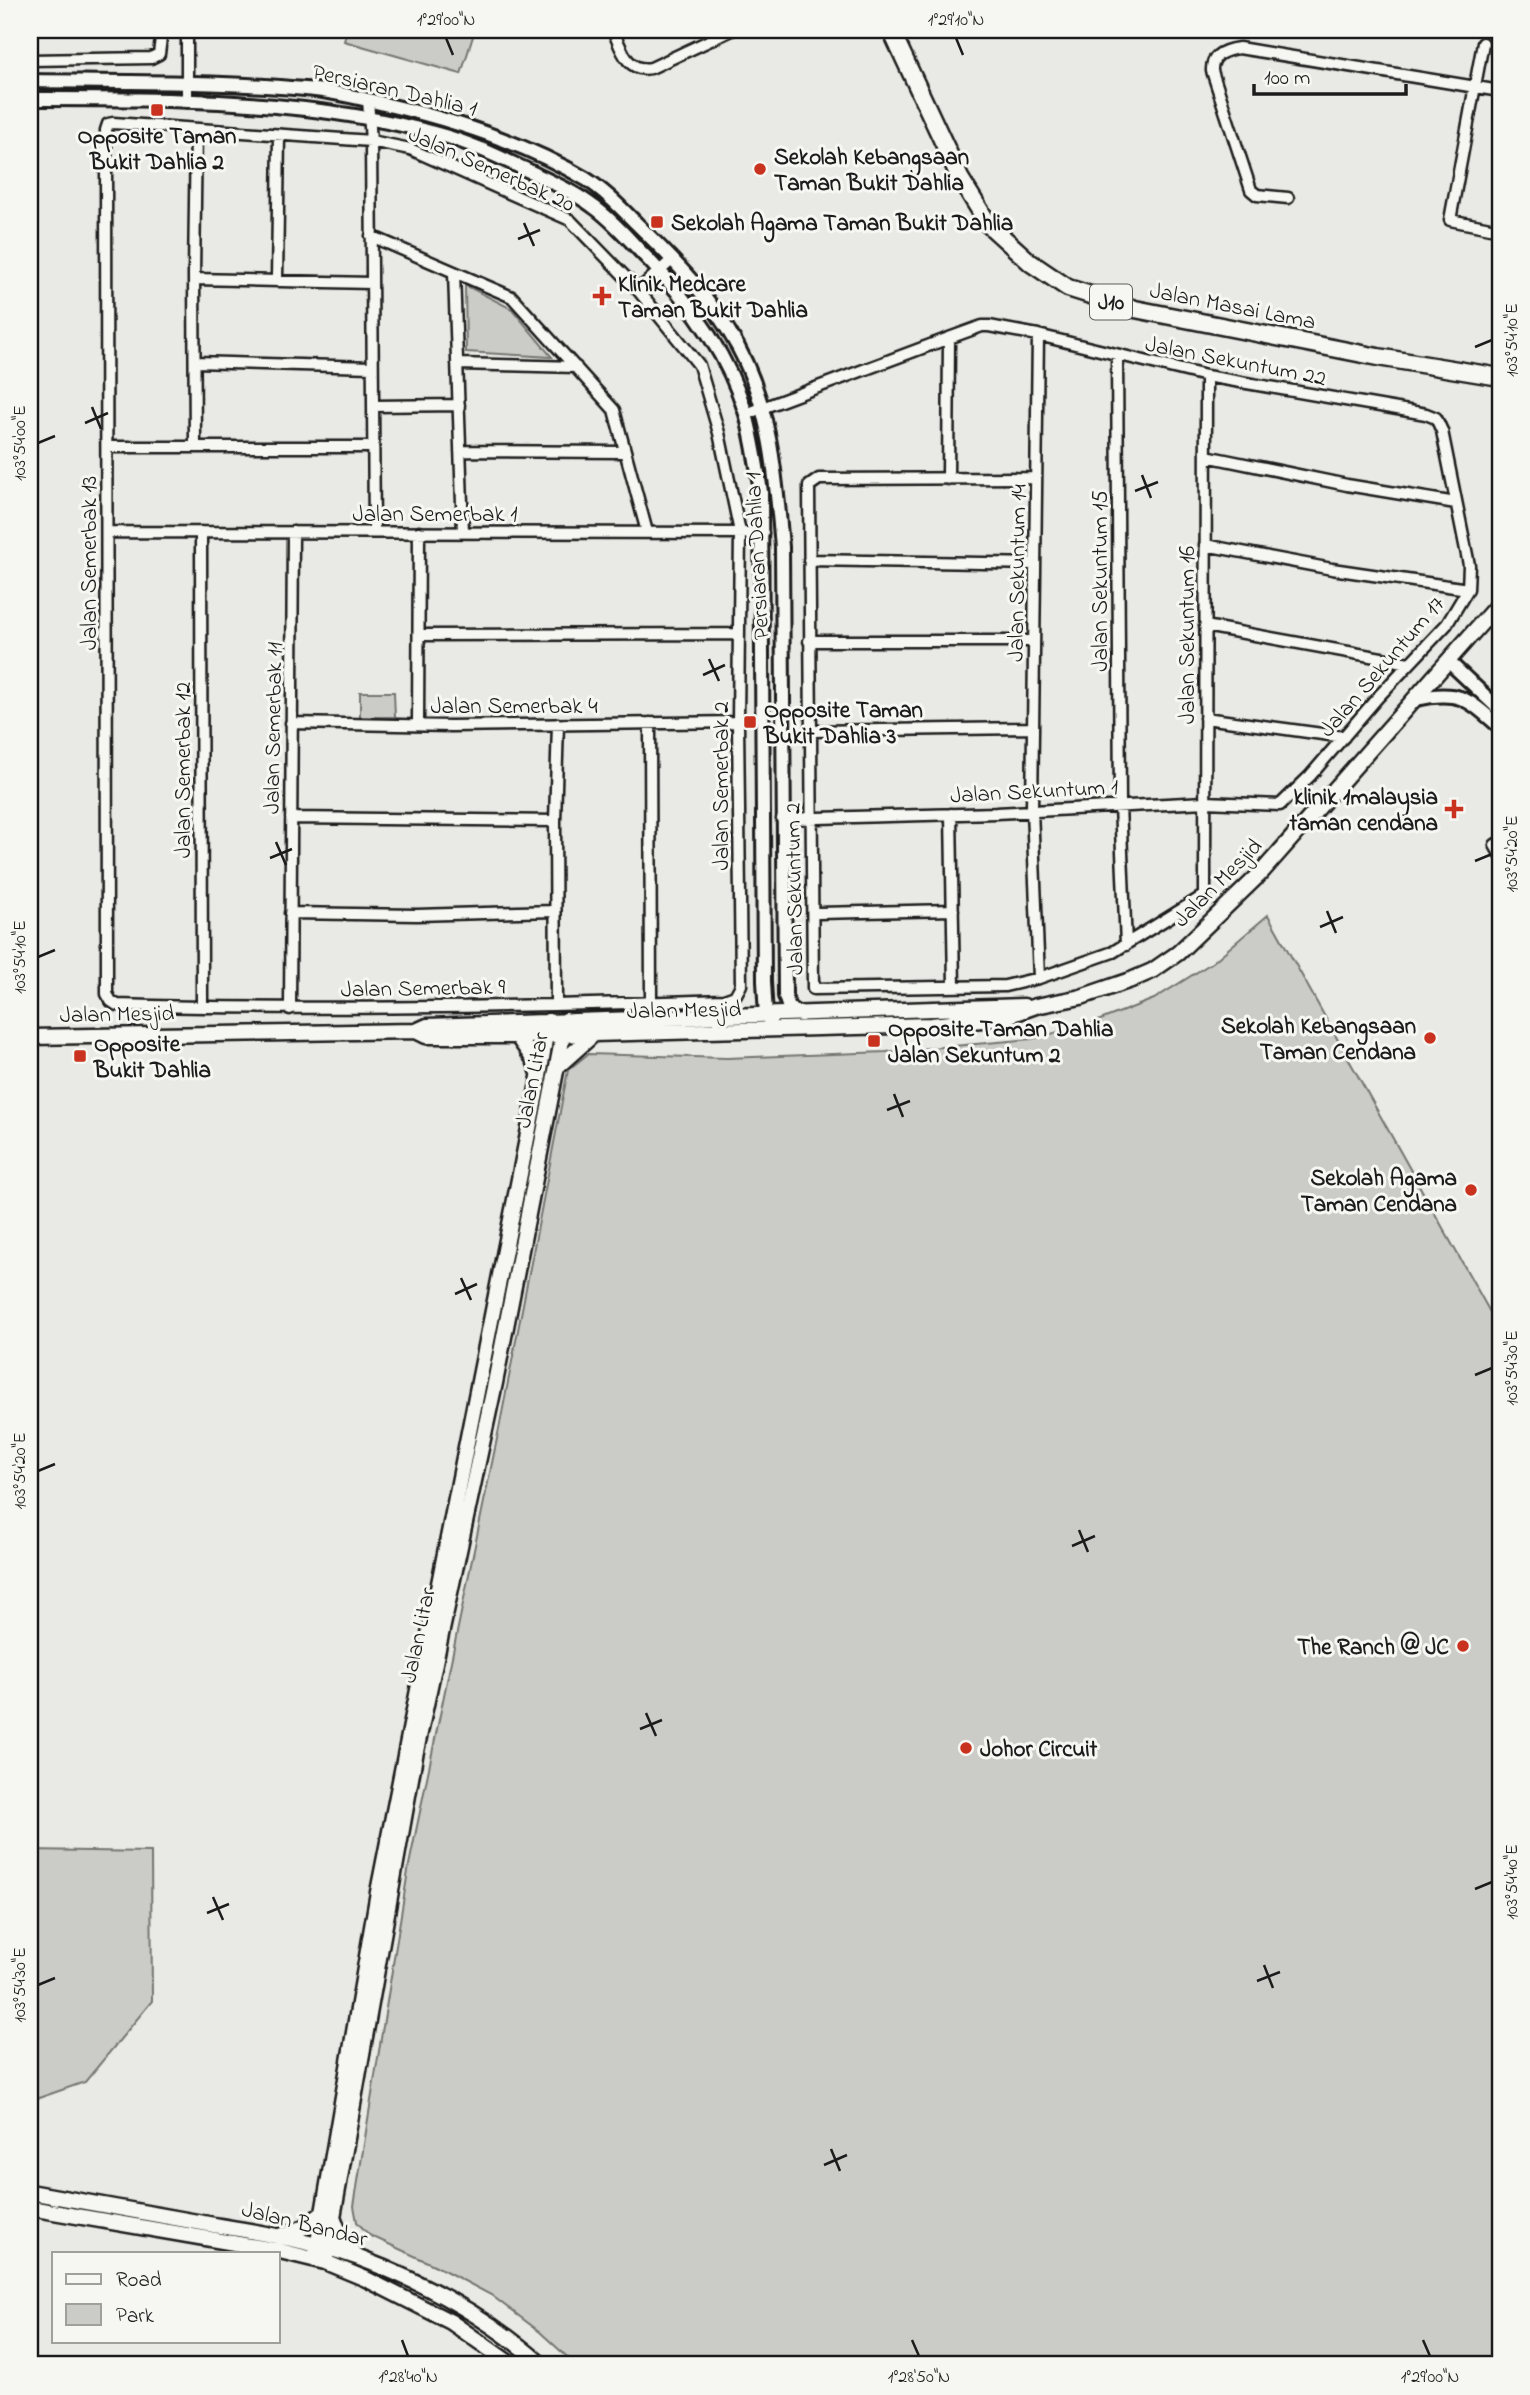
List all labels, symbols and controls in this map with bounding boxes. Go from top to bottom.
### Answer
text: 1°29'00"N [417,8,475,34]
text: 1°29'10"N [928,8,984,34]
scale bar [1254,52,1406,96]
street label: Persiaran Dahlia 1 [309,56,480,126]
text: 100 m [1264,64,1310,94]
marker: Opposite Taman Bukit Dahlia 2 [149,102,165,118]
street label: Jalan Semerbak 20 [402,119,580,222]
place label: Opposite Taman Bukit Dahlia 2 [78,121,236,180]
place label: Sekolah Kebangsaan Taman Bukit Dahlia [774,142,969,201]
marker: Sekolah Kebangsaan Taman Bukit Dahlia [752,161,768,177]
place label: Sekolah Agama Taman Bukit Dahlia [671,208,1013,243]
marker: Sekolah Agama Taman Bukit Dahlia [649,214,665,230]
place label: Klinik Medcare Taman Bukit Dahlia [618,269,808,328]
street label: Jalan Masai Lama [1147,275,1318,340]
road number: J10 [1090,284,1132,320]
marker: Klinik Medcare Taman Bukit Dahlia [592,286,612,306]
text: 103°54'10"E [1500,303,1526,377]
street label: Jalan Sekuntum 22 [1142,329,1329,396]
text: 103°54'00"E [8,405,34,481]
street label: Persiaran Dahlia 1 [738,471,779,641]
street label: Jalan Semerbak 13 [74,476,107,650]
street label: Jalan Sekuntum 14 [1000,483,1037,662]
street label: Jalan Sekuntum 15 [1085,490,1118,672]
street label: Jalan Semerbak 1 [352,499,518,532]
street label: Jalan Sekuntum 16 [1172,546,1205,724]
street label: Jalan Sekuntum 17 [1312,589,1454,746]
street label: Jalan Semerbak 11 [256,642,293,815]
street label: Jalan Semerbak 12 [168,682,201,858]
street label: Jalan Semerbak 4 [430,691,598,724]
place label: Opposite Taman Bukit Dahlia 3 [763,695,923,754]
street label: Jalan Semerbak 2 [706,701,739,871]
marker: Opposite Taman Bukit Dahlia 3 [742,714,758,730]
street label: Jalan Sekuntum 1 [949,772,1119,813]
place label: klinik 1malaysia taman cendana [1289,782,1438,841]
marker: klinik 1malaysia taman cendana [1444,799,1464,819]
street label: Jalan Sekuntum 2 [777,802,814,975]
text: 103°54'20"E [1500,815,1526,893]
street label: Jalan Mesjid [1167,832,1271,936]
text: 103°54'10"E [8,920,34,994]
street label: Jalan Semerbak 9 [340,972,506,1007]
street label: Jalan Mesjid [626,994,742,1029]
street label: Jalan Mesjid [59,998,175,1033]
place label: Sekolah Kebangsaan Taman Cendana [1221,1011,1416,1070]
place label: Opposite Taman Dahlia Jalan Sekuntum 2 [888,1014,1113,1073]
place label: Opposite Bukit Dahlia [93,1029,211,1088]
street label: Jalan Litar [508,1029,559,1131]
marker: Sekolah Kebangsaan Taman Cendana [1422,1030,1438,1046]
marker: Opposite Taman Dahlia Jalan Sekuntum 2 [866,1033,882,1049]
marker: Opposite Bukit Dahlia [72,1048,88,1064]
place label: Sekolah Agama Taman Cendana [1301,1163,1457,1222]
marker: Sekolah Agama Taman Cendana [1463,1182,1479,1198]
text: 103°54'30"E [1500,1330,1526,1406]
text: 103°54'20"E [8,1432,34,1510]
street label: Jalan Litar [393,1584,446,1686]
place label: The Ranch @ JC [1297,1631,1449,1665]
marker: The Ranch @ JC [1455,1638,1471,1654]
place label: Johor Circuit [980,1734,1098,1767]
marker: Johor Circuit [958,1740,974,1756]
text: 103°54'40"E [1500,1844,1526,1920]
text: 103°54'30"E [8,1947,34,2023]
street label: Jalan Bandar [238,2194,372,2257]
legend [52,2252,280,2342]
text: Road [116,2266,162,2296]
text: Park [116,2302,155,2332]
text: 1°28'40"N [378,2365,438,2391]
text: 1°28'50"N [888,2365,950,2391]
text: 1°29'00"N [1401,2365,1459,2391]

